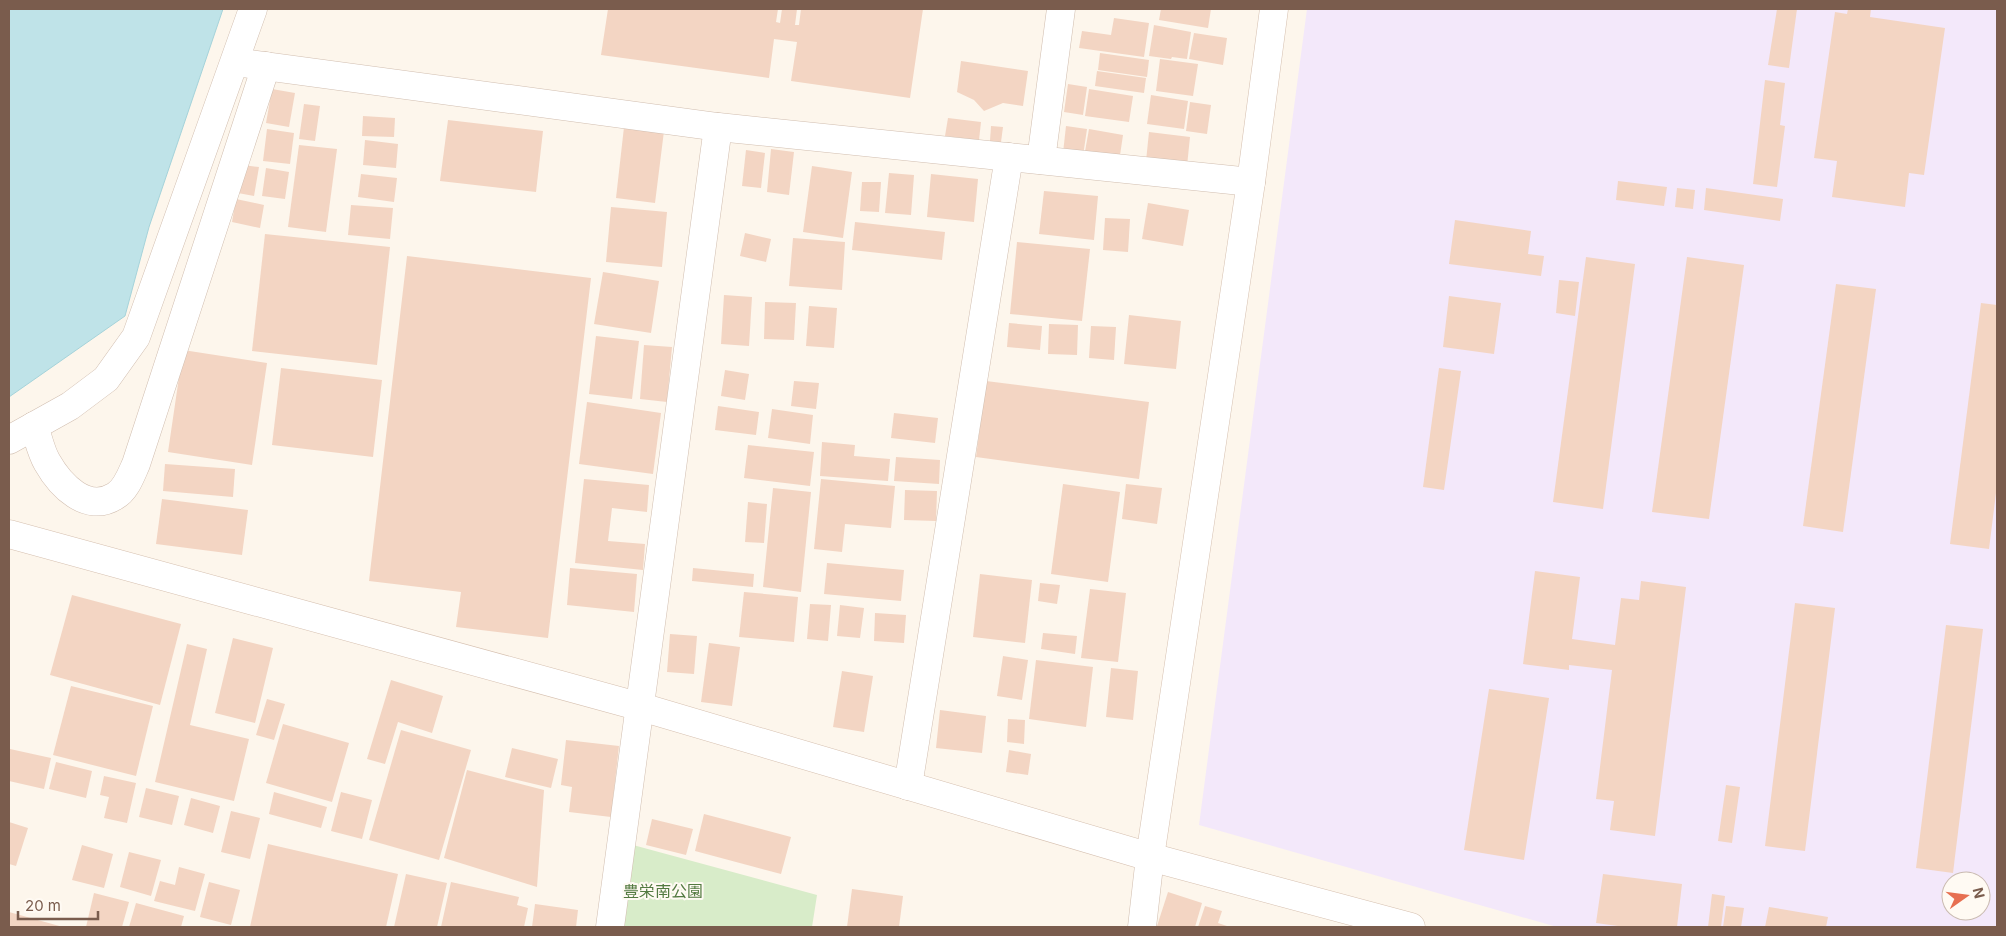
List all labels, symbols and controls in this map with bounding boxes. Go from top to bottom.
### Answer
north arrow [1941,871,1991,921]
park label: 豊栄南公園 [623,881,703,901]
text: N [1970,886,1989,900]
scale bar [18,888,98,920]
text: 20 m [25,896,61,915]

